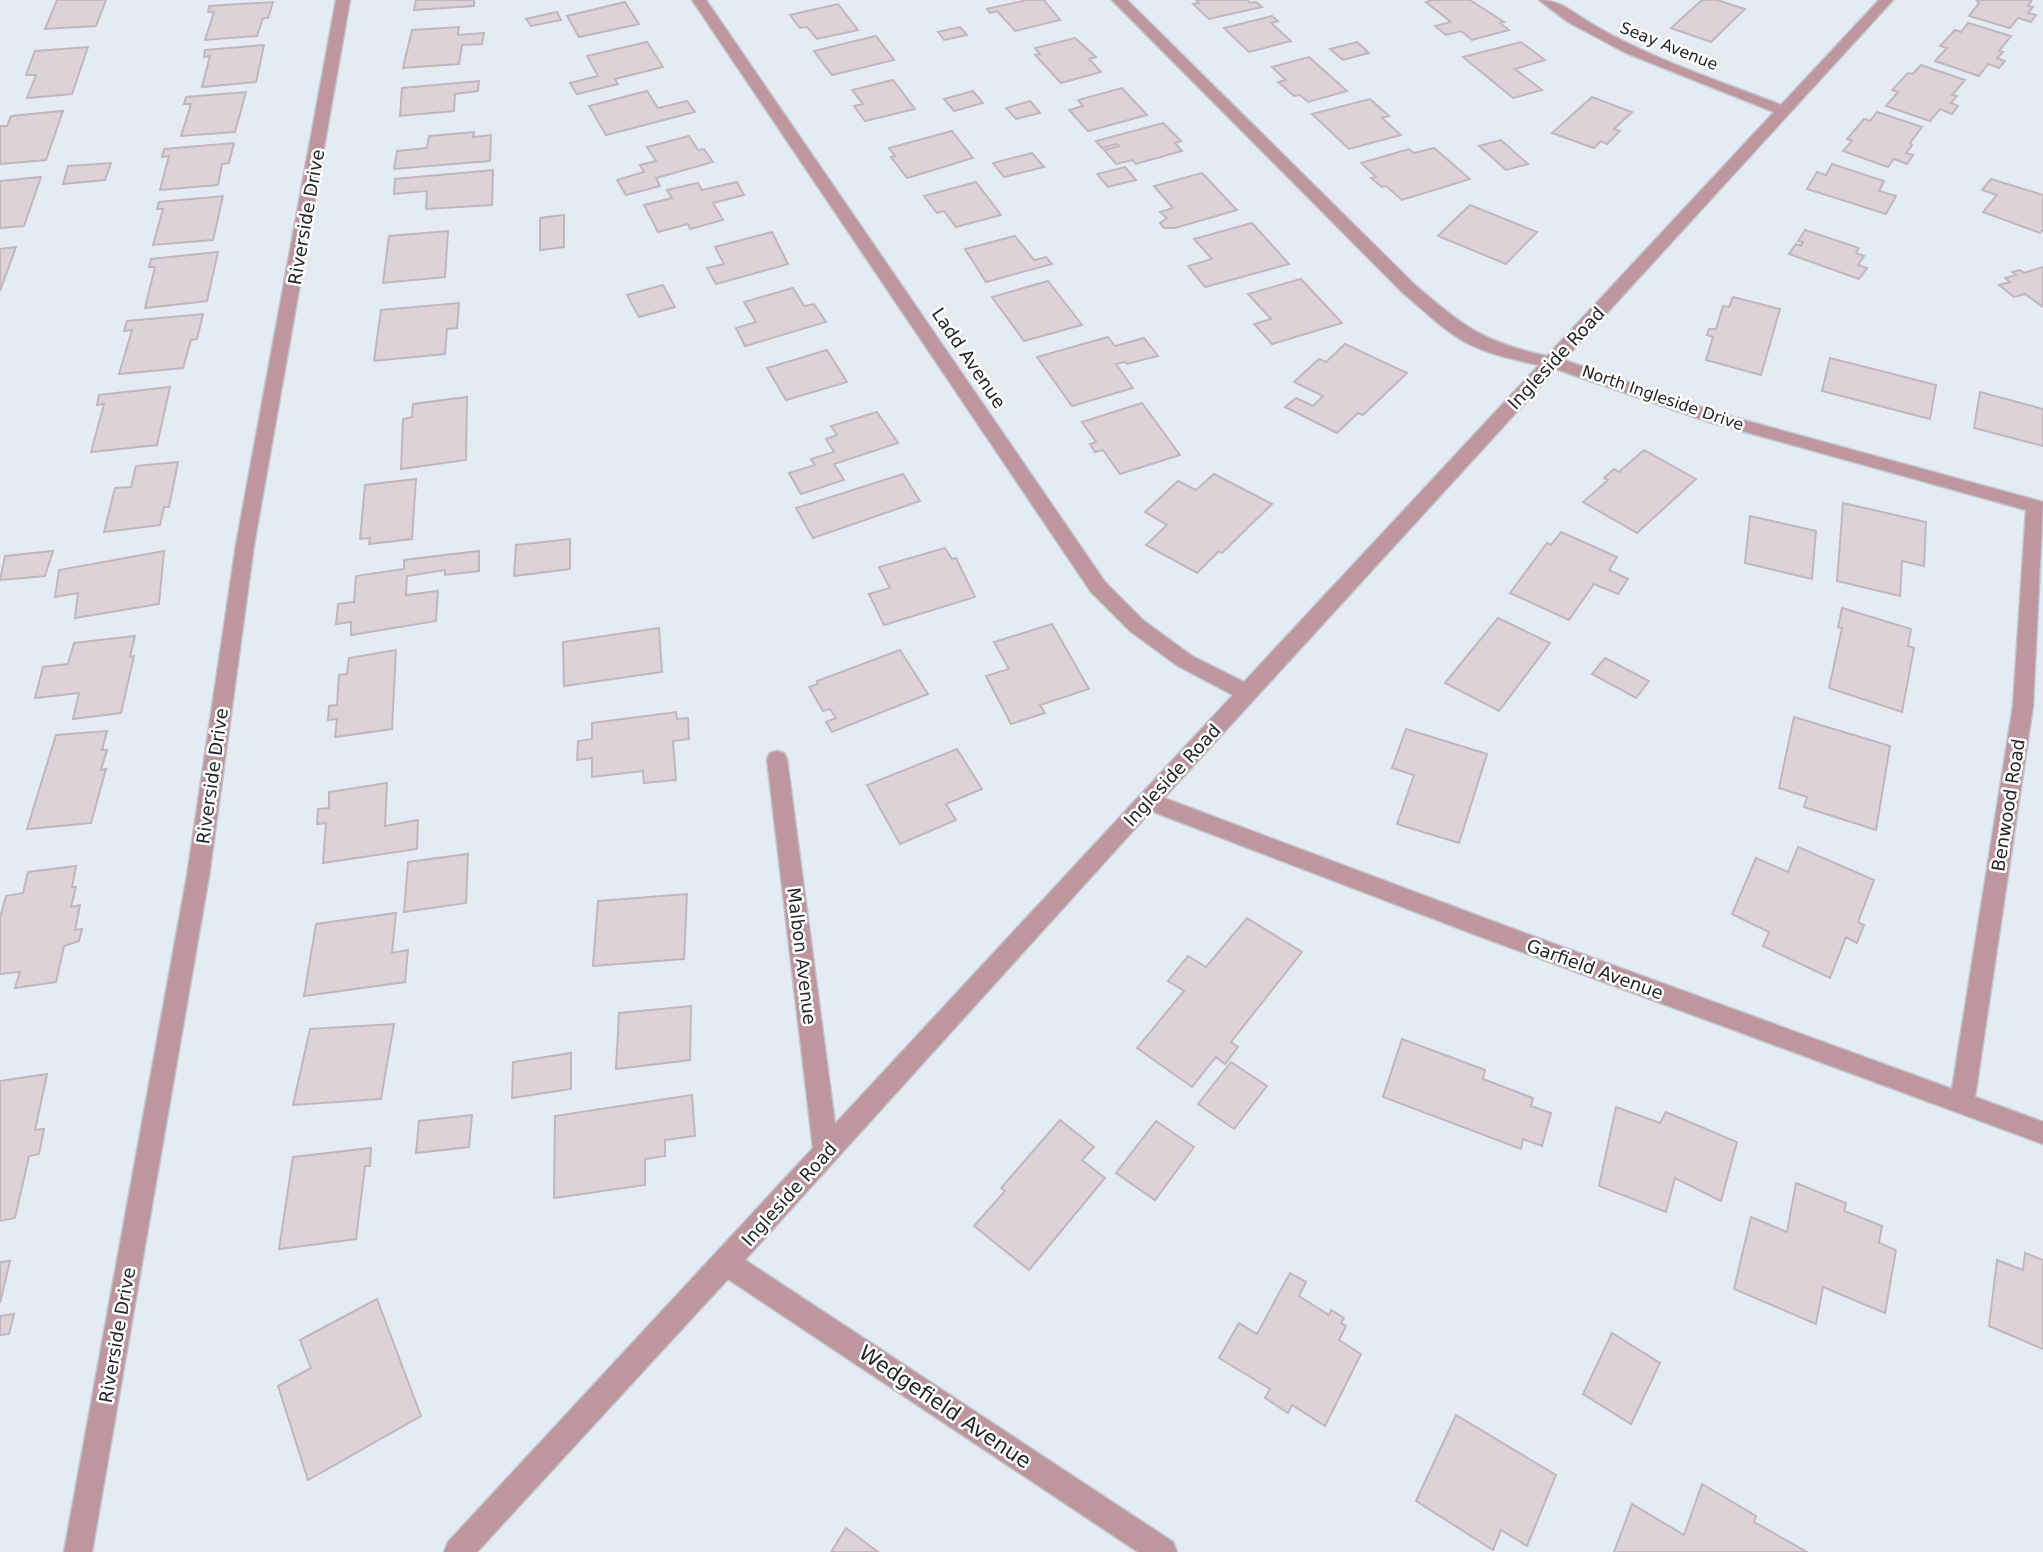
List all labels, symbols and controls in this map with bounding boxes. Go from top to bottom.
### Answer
street label: Seay Avenue [1617,18,1721,74]
street label: Riverside Drive [284,148,328,286]
street label: Ingleside Road [1503,303,1609,413]
street label: Ladd Avenue [928,304,1010,412]
street label: North Ingleside Drive [1580,361,1746,435]
street label: Riverside Drive [192,707,232,845]
street label: Ingleside Road [1119,720,1225,830]
street label: Benwood Road [1987,737,2029,873]
street label: Malbon Avenue [783,886,821,1026]
street label: Garfield Avenue [1524,935,1666,1003]
street label: Ingleside Road [737,1138,841,1250]
street label: Riverside Drive [95,1266,139,1404]
street label: Wedgefield Avenue [855,1341,1035,1473]

